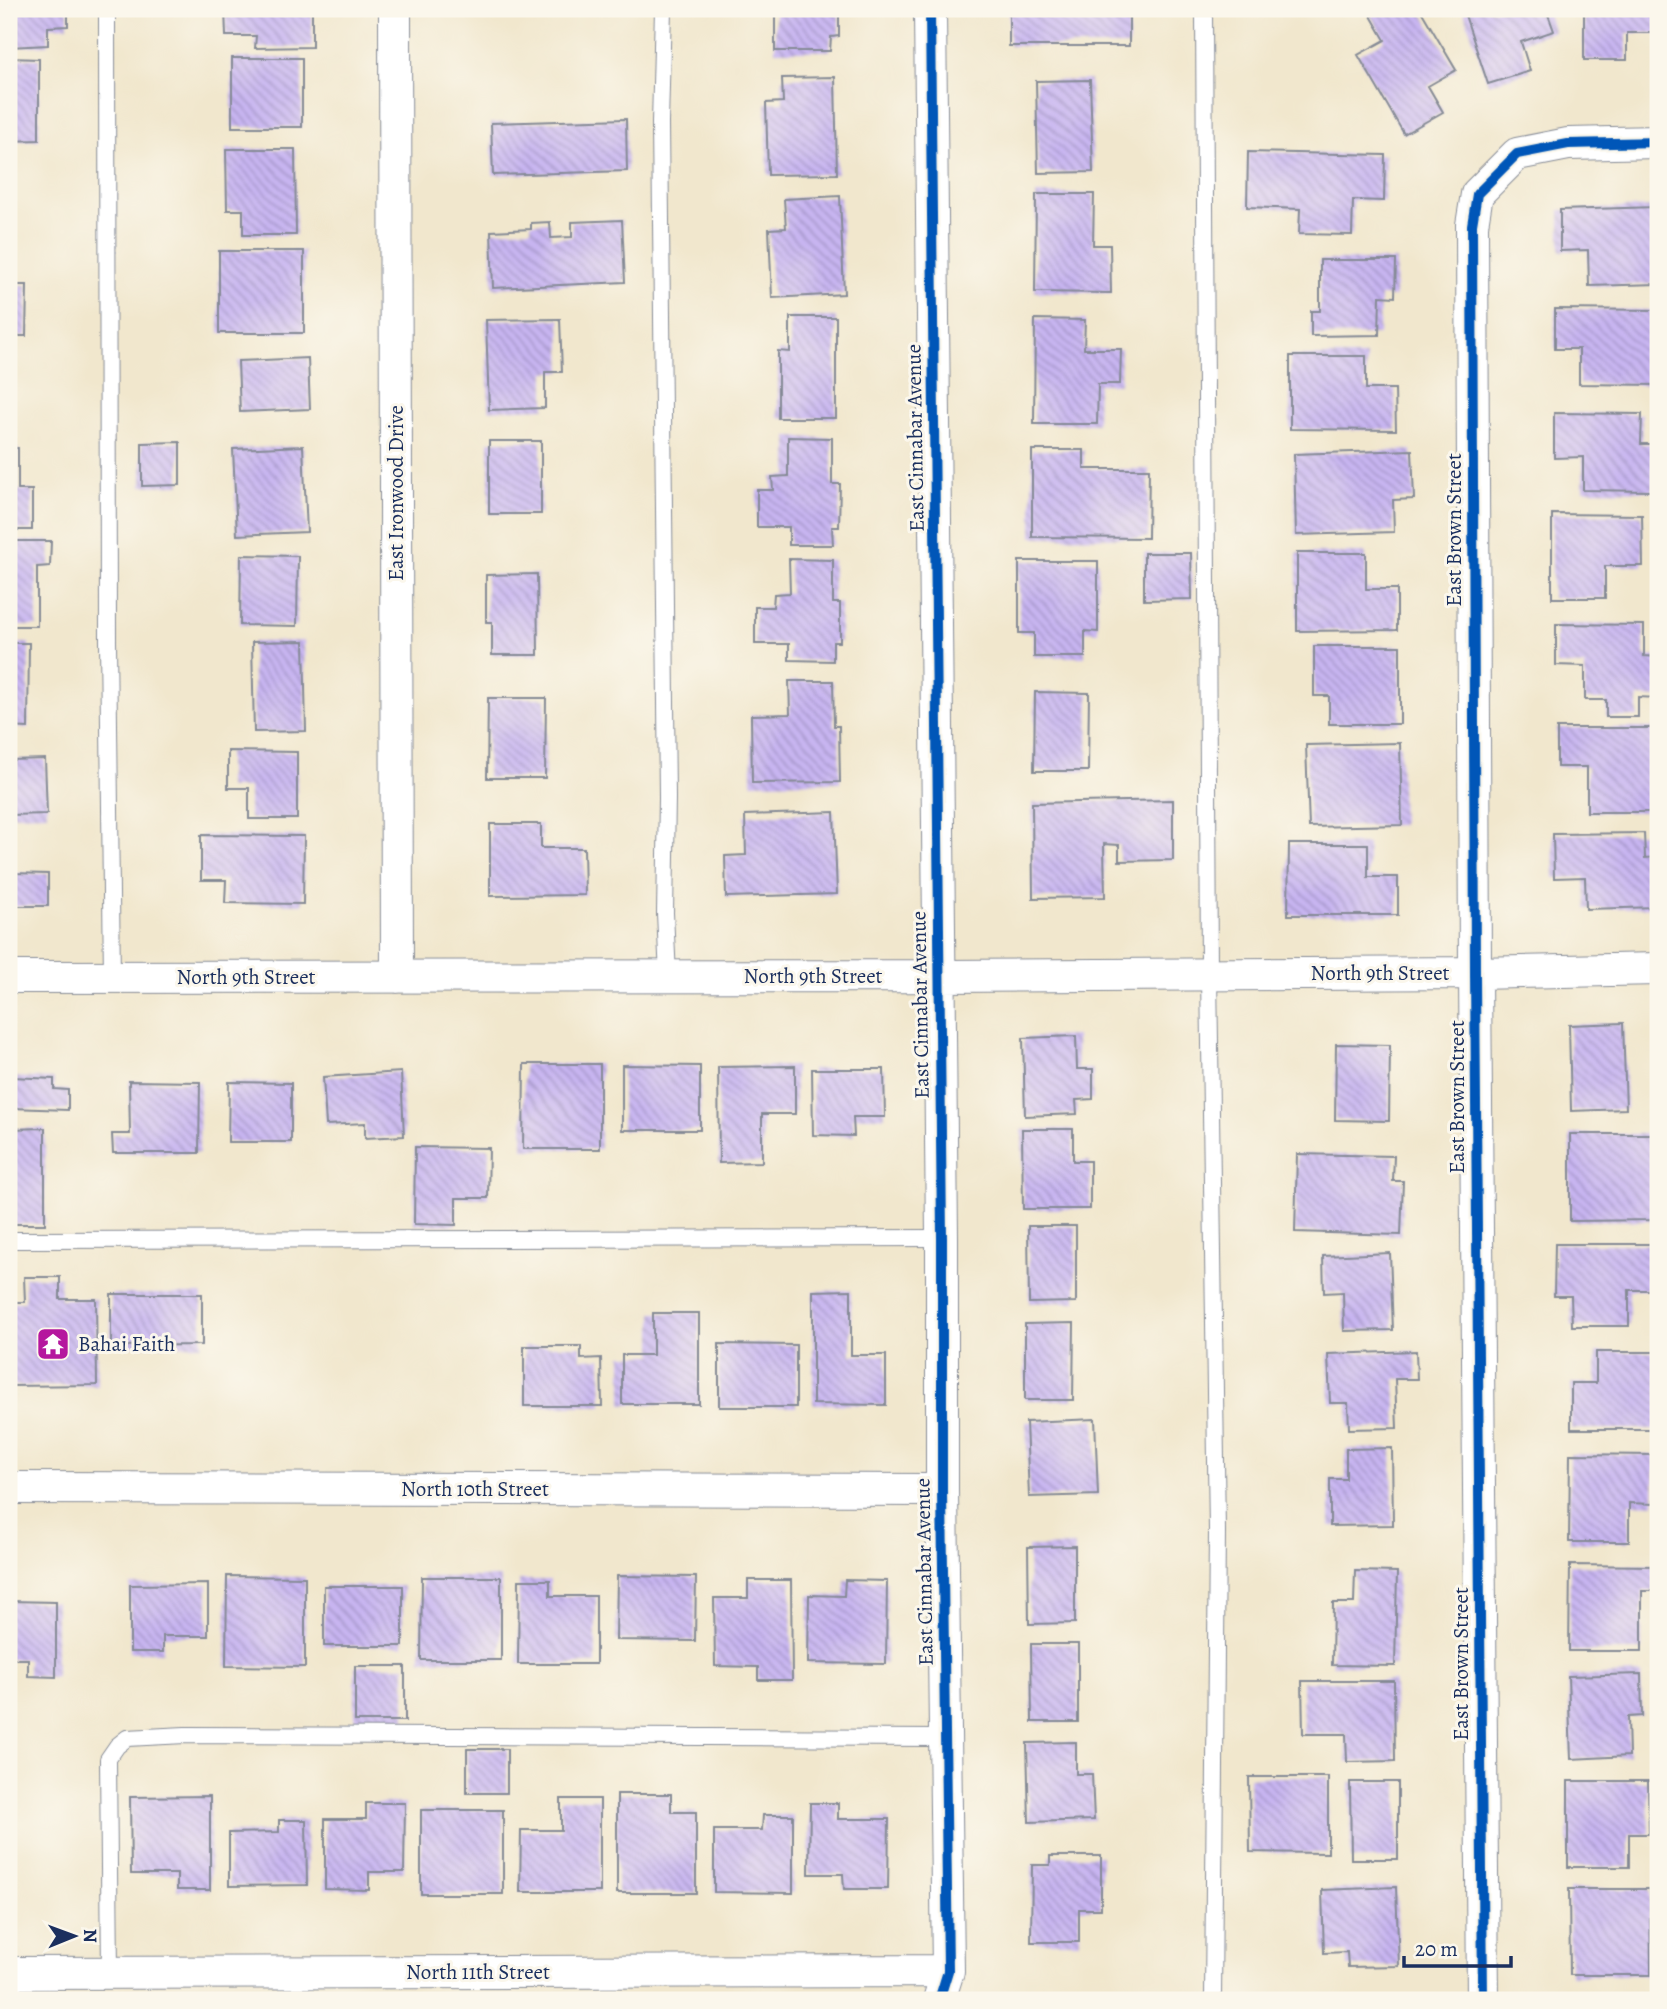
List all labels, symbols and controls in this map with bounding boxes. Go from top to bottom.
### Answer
street label: East Cinnabar Avenue [899,344,931,532]
street label: East Ironwood Drive [382,405,410,581]
street label: East Brown Street [1440,453,1468,607]
street label: East Cinnabar Avenue [904,911,936,1099]
street label: North 9th Street [1311,959,1450,987]
street label: North 9th Street [744,962,883,990]
street label: North 9th Street [177,963,316,991]
street label: East Brown Street [1443,1020,1471,1174]
temple icon: Bahai Faith [34,1325,72,1363]
place label: Bahai Faith [78,1330,175,1358]
street label: North 10th Street [401,1475,549,1503]
street label: East Cinnabar Avenue [908,1478,940,1666]
street label: East Brown Street [1447,1587,1475,1741]
north arrow [38,1900,108,1970]
scale bar [1404,1925,1511,1969]
text: N [77,1929,103,1943]
text: 20 m [1415,1935,1458,1963]
street label: North 11th Street [406,1958,550,1986]

